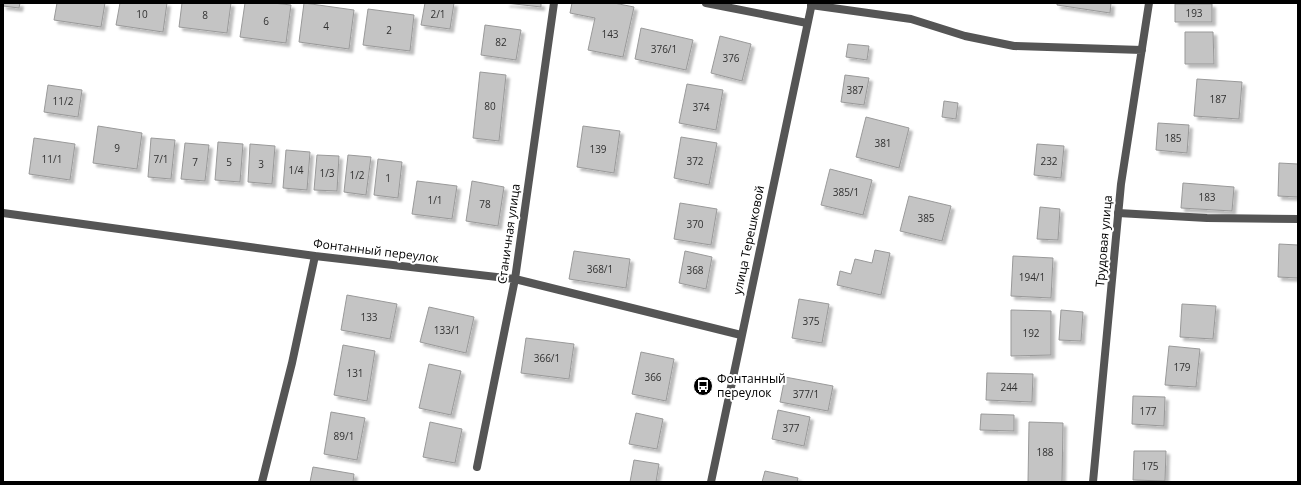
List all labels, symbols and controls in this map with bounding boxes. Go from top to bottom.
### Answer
house number: 193 [1185,6,1203,20]
house number: 10 [136,7,148,21]
house number: 2/1 [430,7,446,21]
house number: 8 [202,8,208,22]
house number: 6 [263,14,269,28]
house number: 4 [323,19,329,33]
house number: 2 [386,23,392,37]
house number: 143 [601,27,619,41]
house number: 82 [495,35,507,49]
house number: 376/1 [651,42,677,56]
house number: 376 [722,51,740,65]
house number: 387 [846,83,864,97]
house number: 187 [1209,92,1227,106]
house number: 11/2 [53,94,74,108]
house number: 80 [484,99,496,113]
house number: 374 [692,100,710,114]
house number: 185 [1164,131,1182,145]
house number: 381 [874,136,892,150]
house number: 9 [114,141,120,155]
house number: 139 [589,142,607,156]
house number: 11/1 [42,152,62,166]
house number: 7/1 [153,152,169,166]
house number: 372 [686,154,704,168]
house number: 232 [1040,154,1058,168]
house number: 7 [192,155,198,169]
house number: 5 [226,155,232,169]
house number: 3 [258,157,264,171]
house number: 1/4 [288,163,304,177]
house number: 1/3 [319,166,335,180]
house number: 1/2 [349,168,365,182]
house number: 1 [385,171,391,185]
street label: Станичная улица [493,183,524,285]
street label: улица Терешковой [729,184,768,296]
house number: 385/1 [833,185,859,199]
house number: 183 [1198,190,1216,204]
house number: 1/1 [427,193,443,207]
street label: Трудовая улица [1091,194,1116,288]
house number: 78 [479,197,491,211]
house number: 385 [917,211,935,225]
house number: 370 [686,217,704,231]
street label: Фонтанный переулок [312,234,441,267]
house number: 368/1 [587,262,613,276]
house number: 368 [686,263,704,277]
house number: 194/1 [1019,270,1045,284]
house number: 133 [360,310,378,324]
house number: 375 [802,314,820,328]
house number: 133/1 [434,323,460,337]
house number: 192 [1022,326,1040,340]
house number: 366/1 [534,351,560,365]
house number: 179 [1173,360,1191,374]
house number: 131 [346,366,364,380]
house number: 366 [644,370,662,384]
place label: Фонтанный переулок [717,370,786,401]
bus stop icon: Фонтанный переулок [692,375,714,397]
house number: 244 [1000,380,1018,394]
house number: 377/1 [793,387,819,401]
house number: 177 [1139,404,1157,418]
house number: 377 [782,421,800,435]
house number: 89/1 [334,429,354,443]
house number: 188 [1036,445,1054,459]
house number: 175 [1141,459,1159,473]

